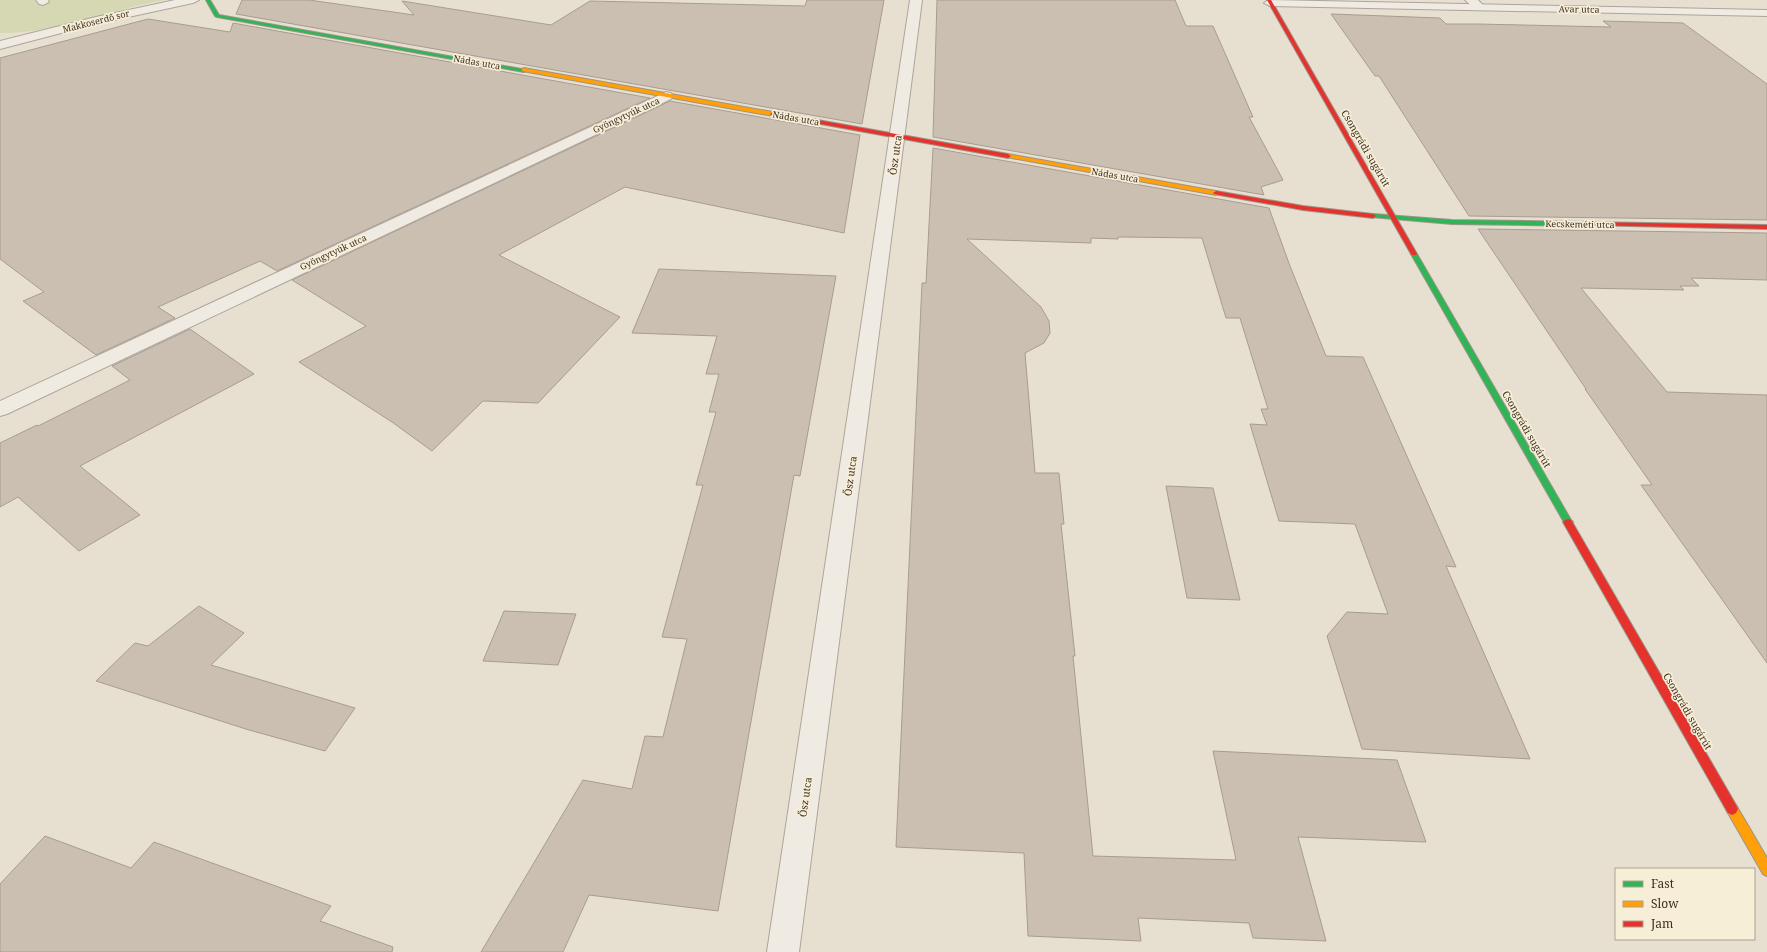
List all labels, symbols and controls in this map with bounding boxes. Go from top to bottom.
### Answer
street label: Avar utca [1558,2,1600,16]
street label: Makkoserdő sor [61,6,132,36]
street label: Nádas utca [453,51,501,73]
street label: Gyöngytyúk utca [590,94,662,136]
street label: Nádas utca [772,107,820,129]
street label: Csongrádi sugárút [1338,107,1394,189]
street label: Ősz utca [885,134,905,176]
street label: Nádas utca [1091,164,1139,186]
street label: Kecskeméti utca [1545,217,1615,231]
street label: Gyöngytyúk utca [297,231,369,273]
street label: Csongrádi sugárút [1499,388,1555,470]
street label: Ősz utca [840,455,860,497]
street label: Csongrádi sugárút [1660,670,1716,752]
street label: Ősz utca [795,776,815,818]
legend [1615,868,1755,940]
text: Fast [1651,875,1674,892]
text: Slow [1651,895,1679,912]
text: Jam [1650,915,1673,932]

